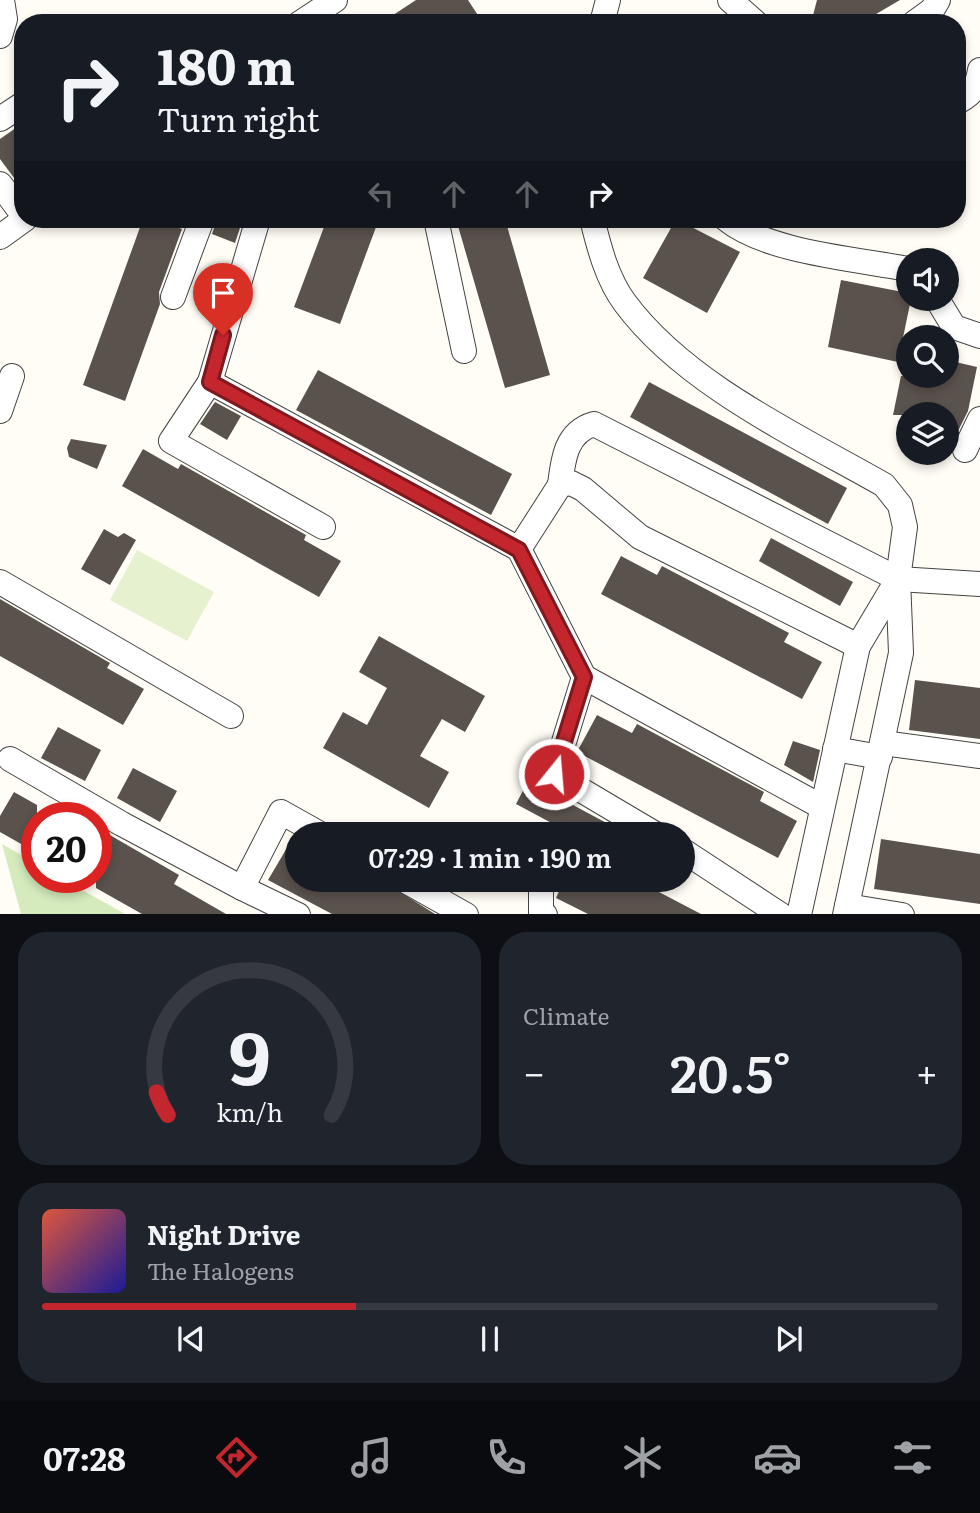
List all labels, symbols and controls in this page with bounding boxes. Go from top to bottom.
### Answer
text: 180 m [157,27,295,100]
icon: right [42,42,133,133]
text: Turn right [157,94,319,142]
icon: left [362,175,400,213]
icon: ahead [435,175,473,213]
icon: ahead [508,175,546,213]
icon: right [581,175,619,213]
map controls [896,248,959,465]
button: sound [896,248,959,311]
pin [193,263,253,335]
icon: arrive [204,274,242,312]
button: search [896,325,959,388]
button: layers [896,402,959,465]
position arrow [517,737,591,811]
speed limit sign: 20 [21,802,112,893]
text: 07:29 · 1 min · 190 m [368,837,612,876]
text: Climate [523,998,609,1032]
text: 9 [229,999,270,1107]
text: 20.5° [670,1032,791,1109]
text: − [523,1042,545,1099]
text: + [916,1042,938,1099]
text: km/h [216,1092,283,1129]
text: Night Drive [147,1214,301,1253]
text: The Halogens [147,1253,294,1287]
icon: previous [172,1320,210,1358]
icon: pause [471,1320,509,1358]
icon: next [770,1320,808,1358]
text: 07:28 [43,1433,126,1481]
icon: directions [212,1433,261,1482]
icon: music [347,1433,396,1482]
icon: phone [482,1433,531,1482]
icon: climate [618,1433,667,1482]
icon: car [753,1433,802,1482]
icon: filters [888,1433,937,1482]

